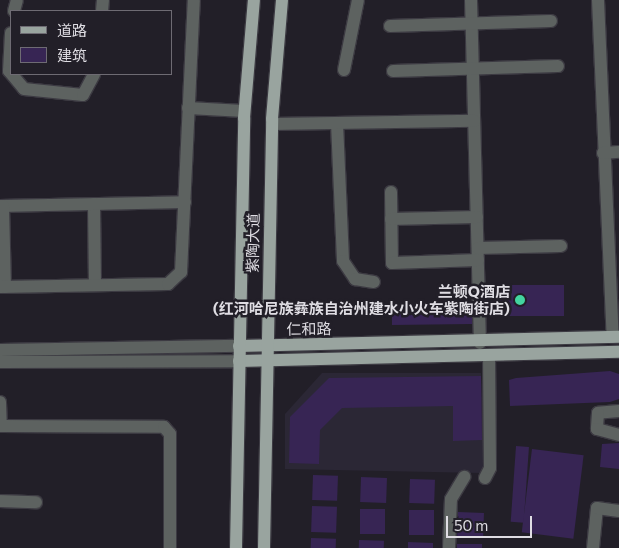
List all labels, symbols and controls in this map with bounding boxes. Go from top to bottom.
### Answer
legend [10,10,172,75]
text: 道路 [57,21,87,39]
text: 建筑 [57,46,87,64]
street label: 紫陶大道 [243,213,263,273]
place label: 兰顿Q酒店 (红河哈尼族彝族自治州建水小火车紫陶街店) [213,282,510,317]
marker: 兰顿Q酒店 (红河哈尼族彝族自治州建水小火车紫陶街店) [514,294,526,306]
street label: 仁和路 [286,320,332,338]
scale bar [449,506,535,538]
text: 50 m [454,516,488,534]

